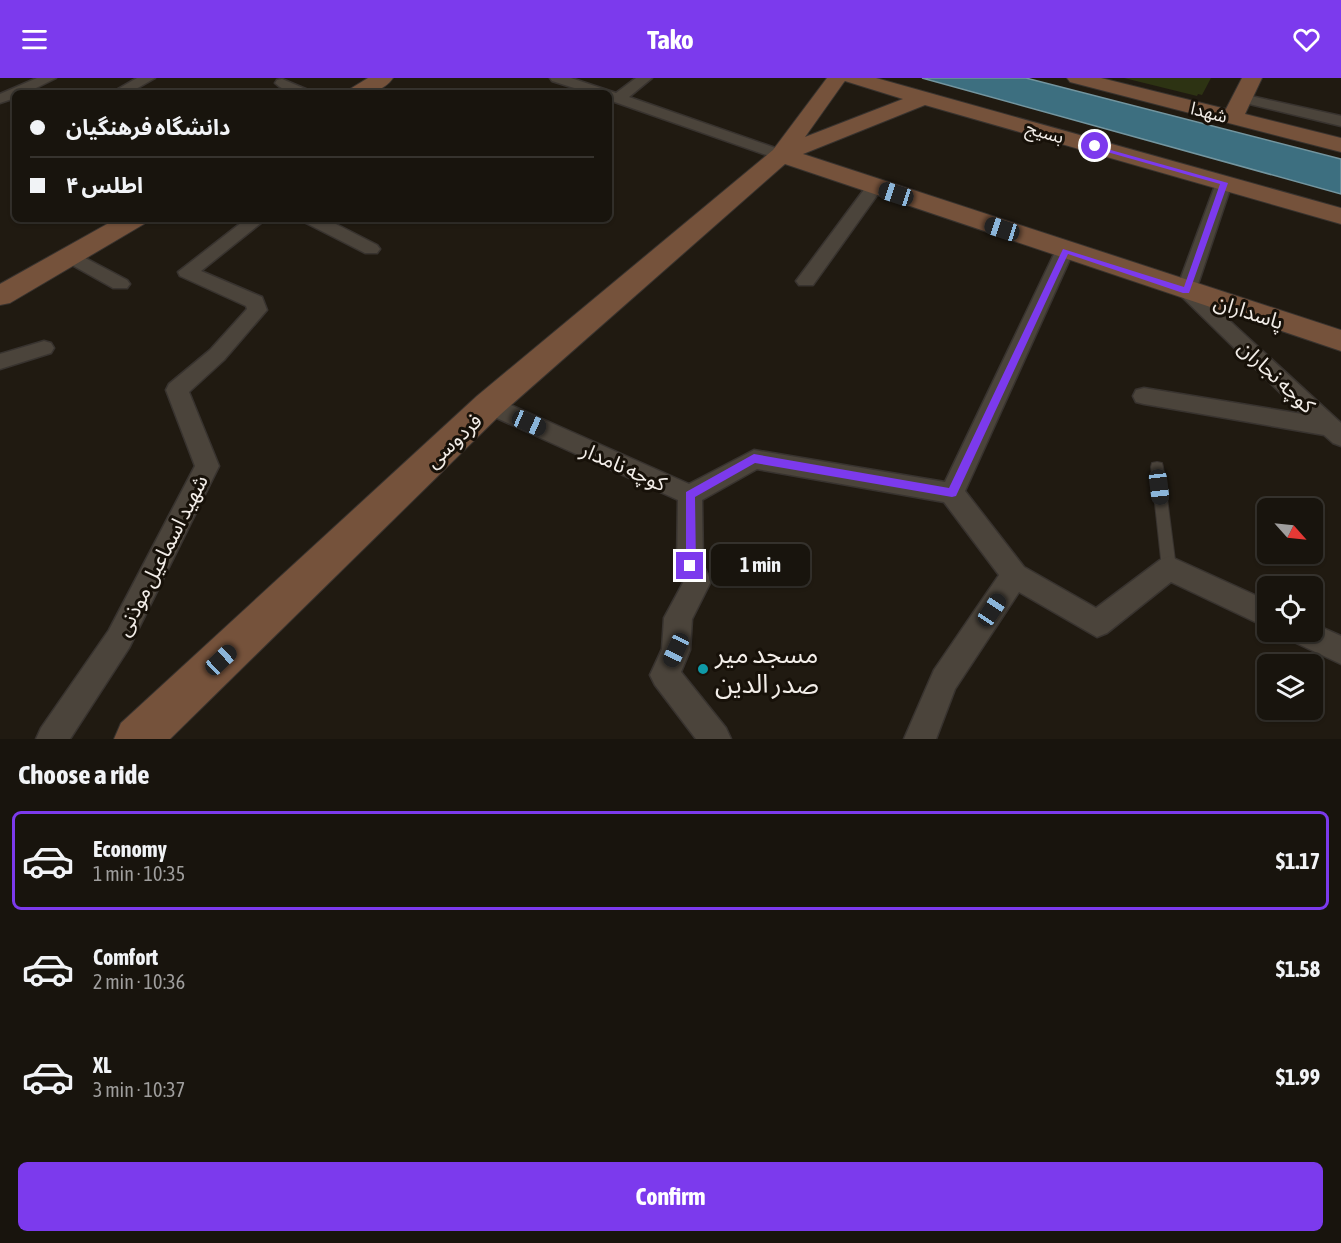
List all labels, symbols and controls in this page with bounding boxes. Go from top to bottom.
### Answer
icon: menu [18,23,51,56]
icon: heart [1290,23,1323,56]
text: Tako [647,24,694,55]
street label: شهدا [1188,97,1230,127]
text: دانشگاه فرهنگیان [66,114,230,140]
street label: بسیج [1023,117,1066,150]
route start [1081,132,1108,159]
text: اطلس ۴ [66,172,143,198]
car [876,180,916,208]
car [982,215,1022,243]
street label: پاسداران [1211,289,1287,336]
street label: کوچه نجاران [1232,335,1320,419]
car [509,407,549,439]
street label: فردوسی [420,408,487,473]
street label: کوچه نامدار [576,436,671,497]
car [1148,468,1170,506]
street label: شهید اسماعیل موذنی [110,471,213,640]
north arrow [1257,498,1323,564]
map controls [1257,498,1323,720]
callout: 1 min [711,545,810,587]
route end [676,552,703,579]
text: 1 min [740,553,781,576]
button: locate [1257,576,1323,642]
car [974,590,1010,630]
car [660,630,692,670]
place label: مسجد میر صدر الدین [714,639,819,699]
car [202,641,240,679]
button: layers [1257,654,1323,720]
marker: مسجد میر صدر الدین [696,662,710,676]
text: Choose a ride [18,759,150,790]
icon: car [21,834,75,888]
text: Economy [93,836,167,862]
text: $1.17 [1276,848,1320,874]
text: 1 min · 10:35 [93,862,185,885]
icon: car [21,942,75,996]
text: Comfort [93,944,158,970]
text: $1.58 [1276,956,1320,982]
text: 2 min · 10:36 [93,970,185,993]
icon: car [21,1050,75,1104]
text: XL [93,1052,111,1078]
text: $1.99 [1276,1064,1320,1090]
text: 3 min · 10:37 [93,1078,185,1101]
button: Confirm [18,1162,1323,1231]

